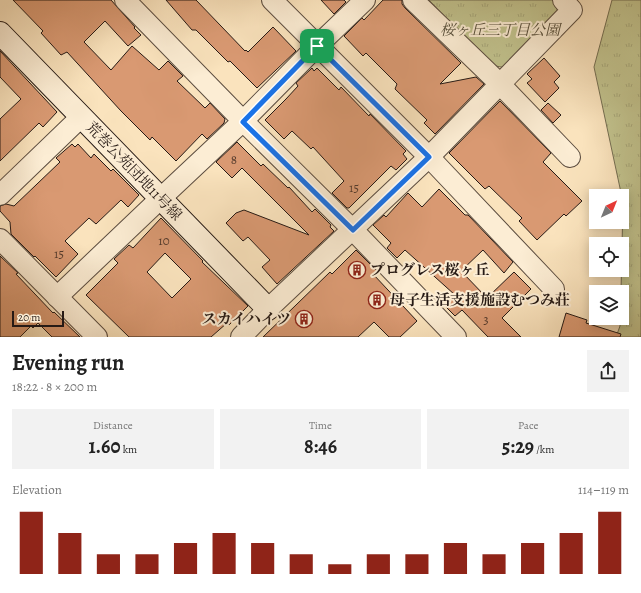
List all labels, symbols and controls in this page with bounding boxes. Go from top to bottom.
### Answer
park label: 桜ヶ丘三丁目公園 [440,20,563,40]
pin [300,29,334,63]
icon: arrive [306,35,328,57]
street label: 荒巻公苑団地11号線 [82,117,186,225]
house number: 8 [231,151,237,168]
house number: 15 [349,179,359,196]
north arrow [589,189,629,229]
map controls [589,189,629,325]
house number: 10 [158,232,170,249]
button: locate [589,237,629,277]
house number: 15 [54,245,64,262]
building icon: プログレス桜ヶ丘 [347,260,367,280]
place label: プログレス桜ヶ丘 [370,260,490,280]
button: layers [589,285,629,325]
building icon: 母子生活支援施設むつみ荘 [367,290,387,310]
place label: 母子生活支援施設むつみ荘 [390,290,570,310]
scale bar [12,309,64,328]
place label: スカイハイツ [202,309,291,329]
building icon: スカイハイツ [294,309,314,329]
text: 20 m [18,310,40,325]
house number: 3 [483,311,489,328]
text: Evening run [12,348,124,378]
button: share [587,350,629,392]
text: 18:22 · 8 × 200 m [12,378,97,395]
text: Distance [93,418,133,433]
text: Time [309,418,332,433]
text: Pace [518,418,538,433]
text: 1.60 [88,433,120,460]
text: 8:46 [304,433,337,460]
text: 5:29 [502,433,534,460]
text: km [120,442,137,457]
text: /km [534,442,554,457]
text: Elevation [12,481,62,498]
text: 114–119 m [578,481,629,498]

